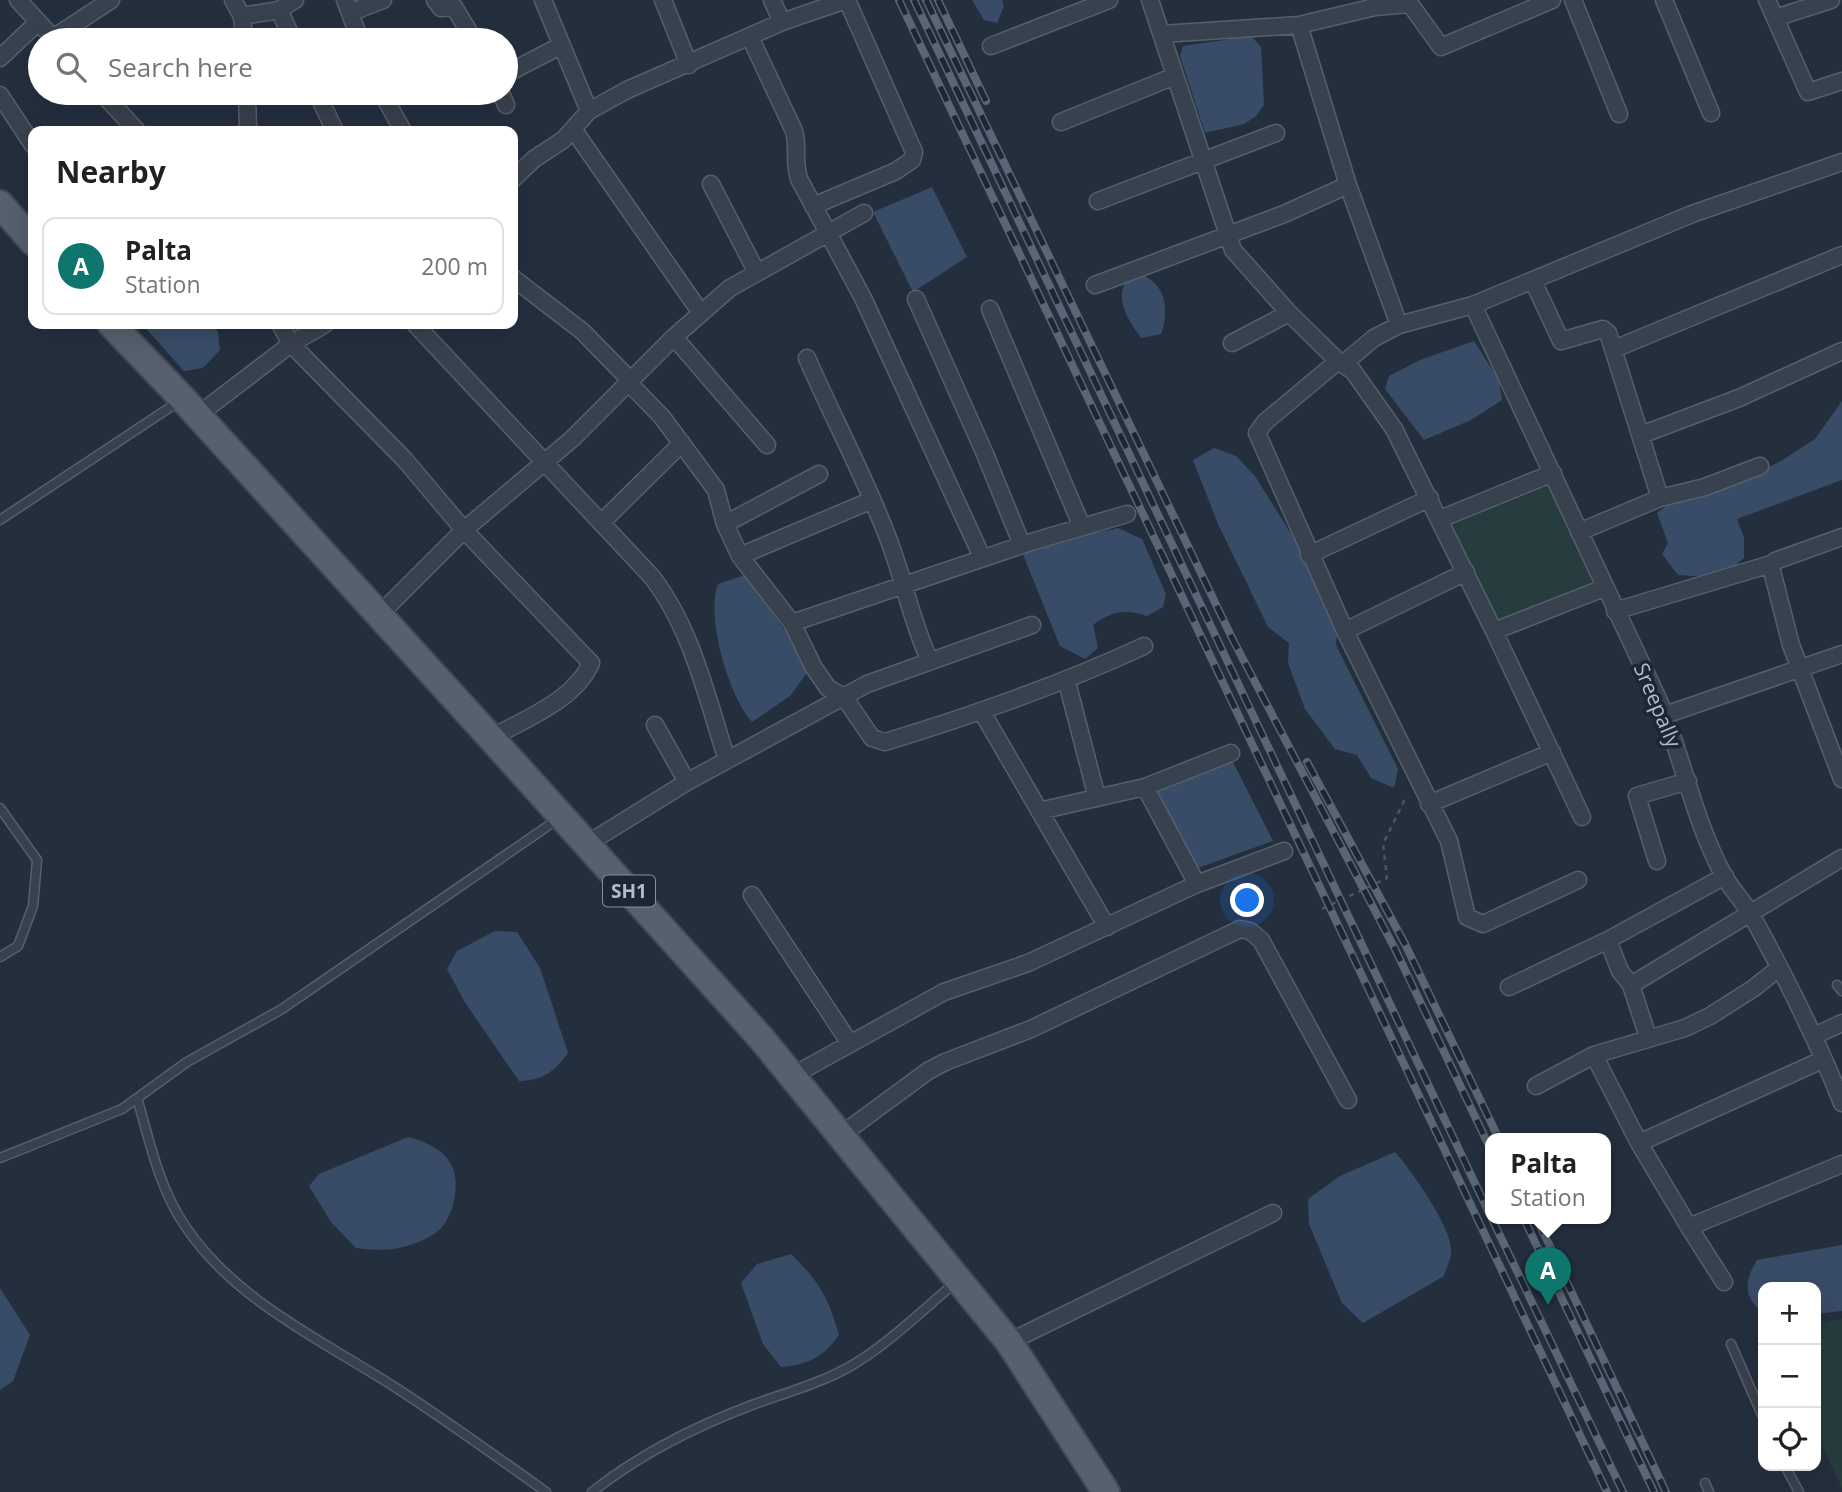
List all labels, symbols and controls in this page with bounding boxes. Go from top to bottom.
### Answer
search box [28,28,518,105]
icon: search [52,48,90,86]
text: Search here [108,49,253,85]
text: Nearby [56,151,166,192]
text: Palta [125,232,192,268]
text: A [73,250,89,282]
text: 200 m [421,250,488,282]
text: Station [125,268,201,300]
street label: Sreepally [1628,658,1689,752]
road number: SH1 [603,876,655,906]
your location [1230,883,1264,917]
popup [1485,1133,1611,1224]
text: Palta [1510,1145,1577,1181]
text: Station [1510,1181,1586,1213]
pin: A [1525,1247,1571,1305]
map controls [1758,1282,1821,1471]
button: + [1758,1282,1821,1345]
button: − [1758,1345,1821,1408]
button: locate [1758,1408,1821,1471]

